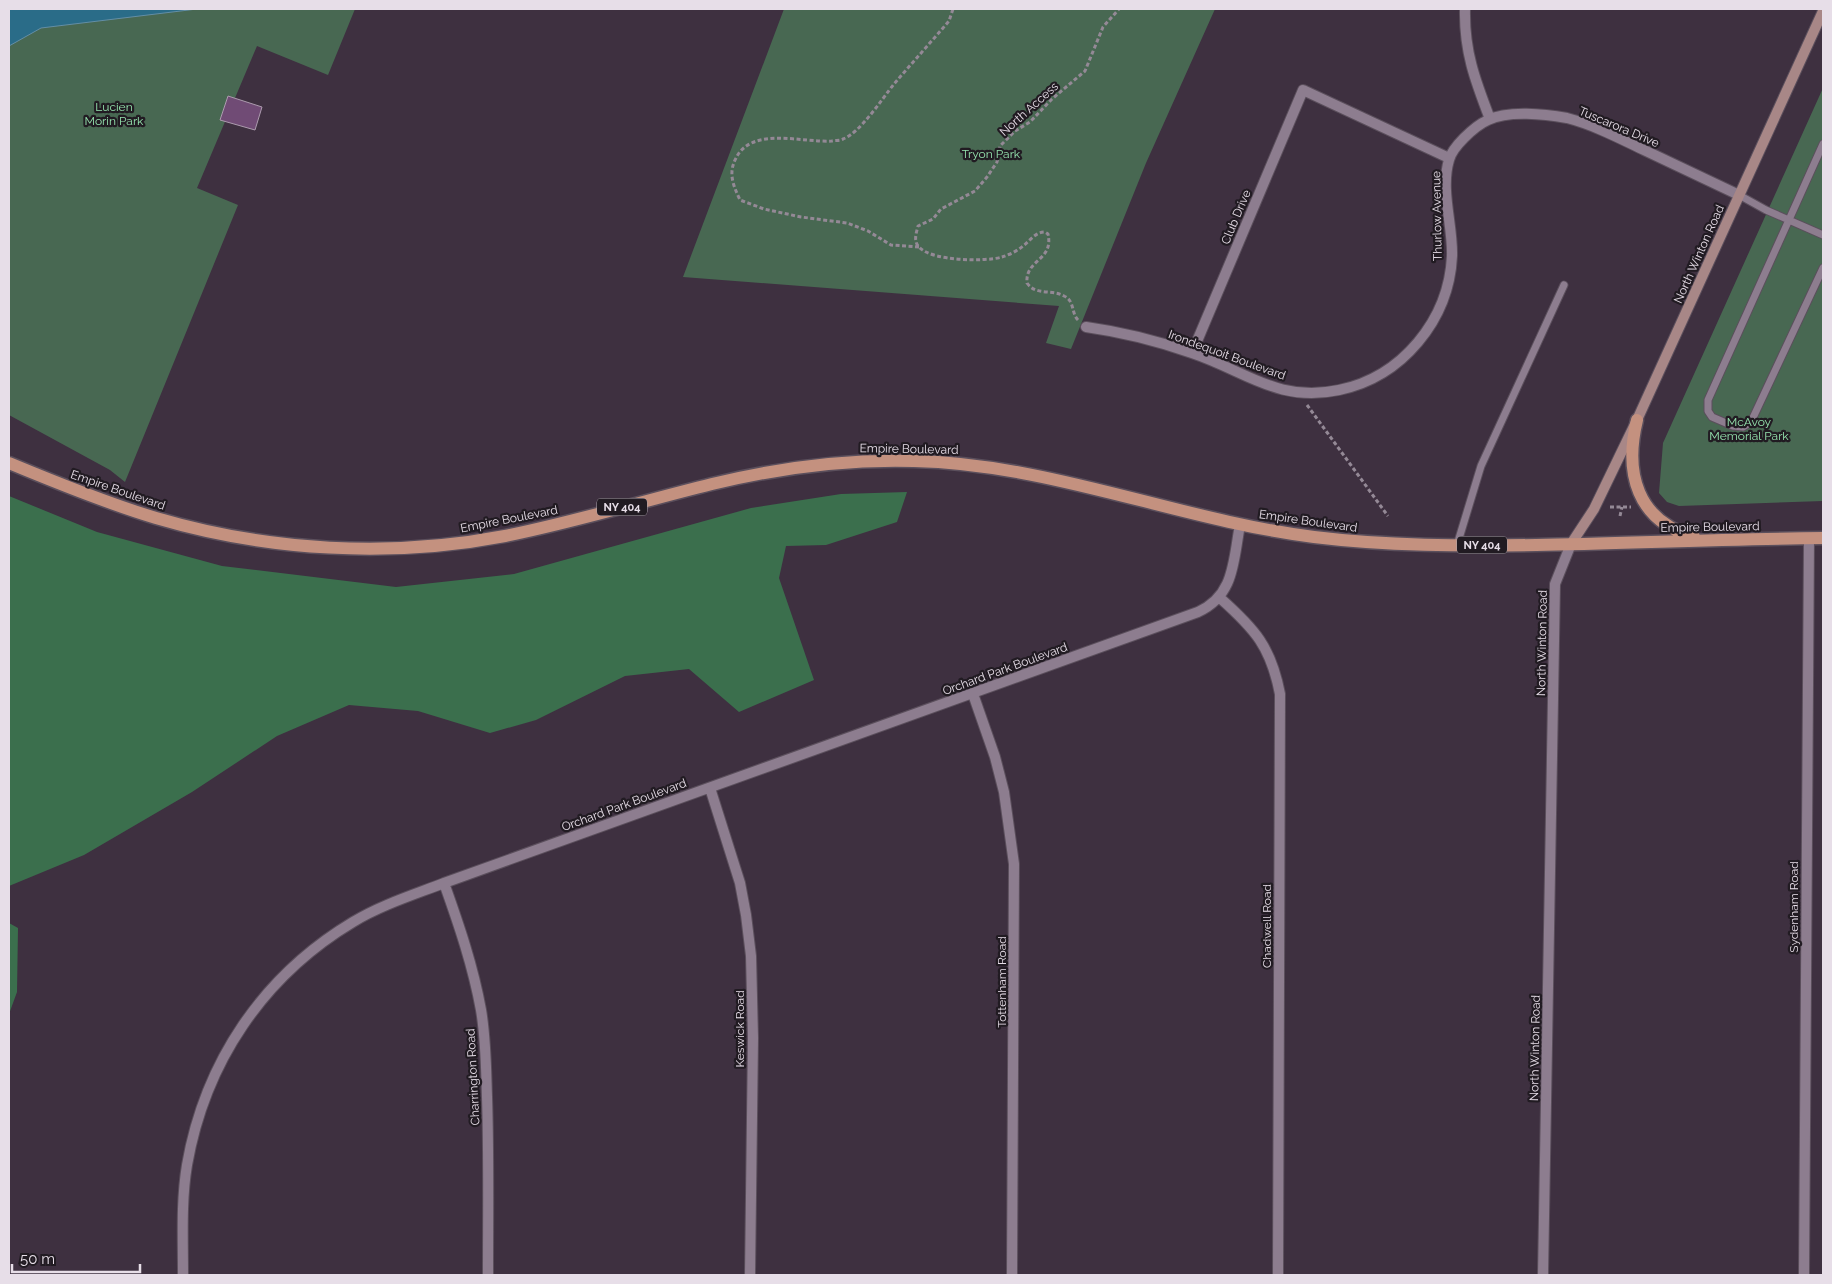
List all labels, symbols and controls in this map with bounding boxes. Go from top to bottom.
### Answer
street label: North Access [997,79,1061,139]
park label: Lucien Morin Park [85,100,144,128]
street label: Tuscarora Drive [1577,104,1661,150]
park label: Tryon Park [962,147,1021,161]
street label: Thurlow Avenue [1429,171,1445,261]
street label: Club Drive [1218,188,1254,246]
street label: North Winton Road [1671,203,1727,305]
street label: Irondequoit Boulevard [1166,327,1288,383]
park label: McAvoy Memorial Park [1709,415,1789,443]
street label: Empire Boulevard [859,441,959,457]
street label: Empire Boulevard [69,467,167,513]
road number: NY 404 [597,498,647,516]
street label: Empire Boulevard [459,503,559,535]
street label: Empire Boulevard [1258,507,1358,535]
street label: Empire Boulevard [1660,519,1760,535]
road number: NY 404 [1457,536,1507,554]
street label: North Winton Road [1534,590,1550,696]
street label: Orchard Park Boulevard [941,640,1069,698]
street label: Orchard Park Boulevard [560,776,688,834]
street label: Sydenham Road [1787,861,1801,953]
street label: Chadwell Road [1260,884,1274,968]
street label: Tottenham Road [995,936,1009,1028]
street label: Keswick Road [733,990,747,1068]
street label: North Winton Road [1527,995,1543,1101]
street label: Charrington Road [463,1028,483,1126]
scale bar [12,1242,140,1274]
text: 50 m [20,1250,55,1268]

